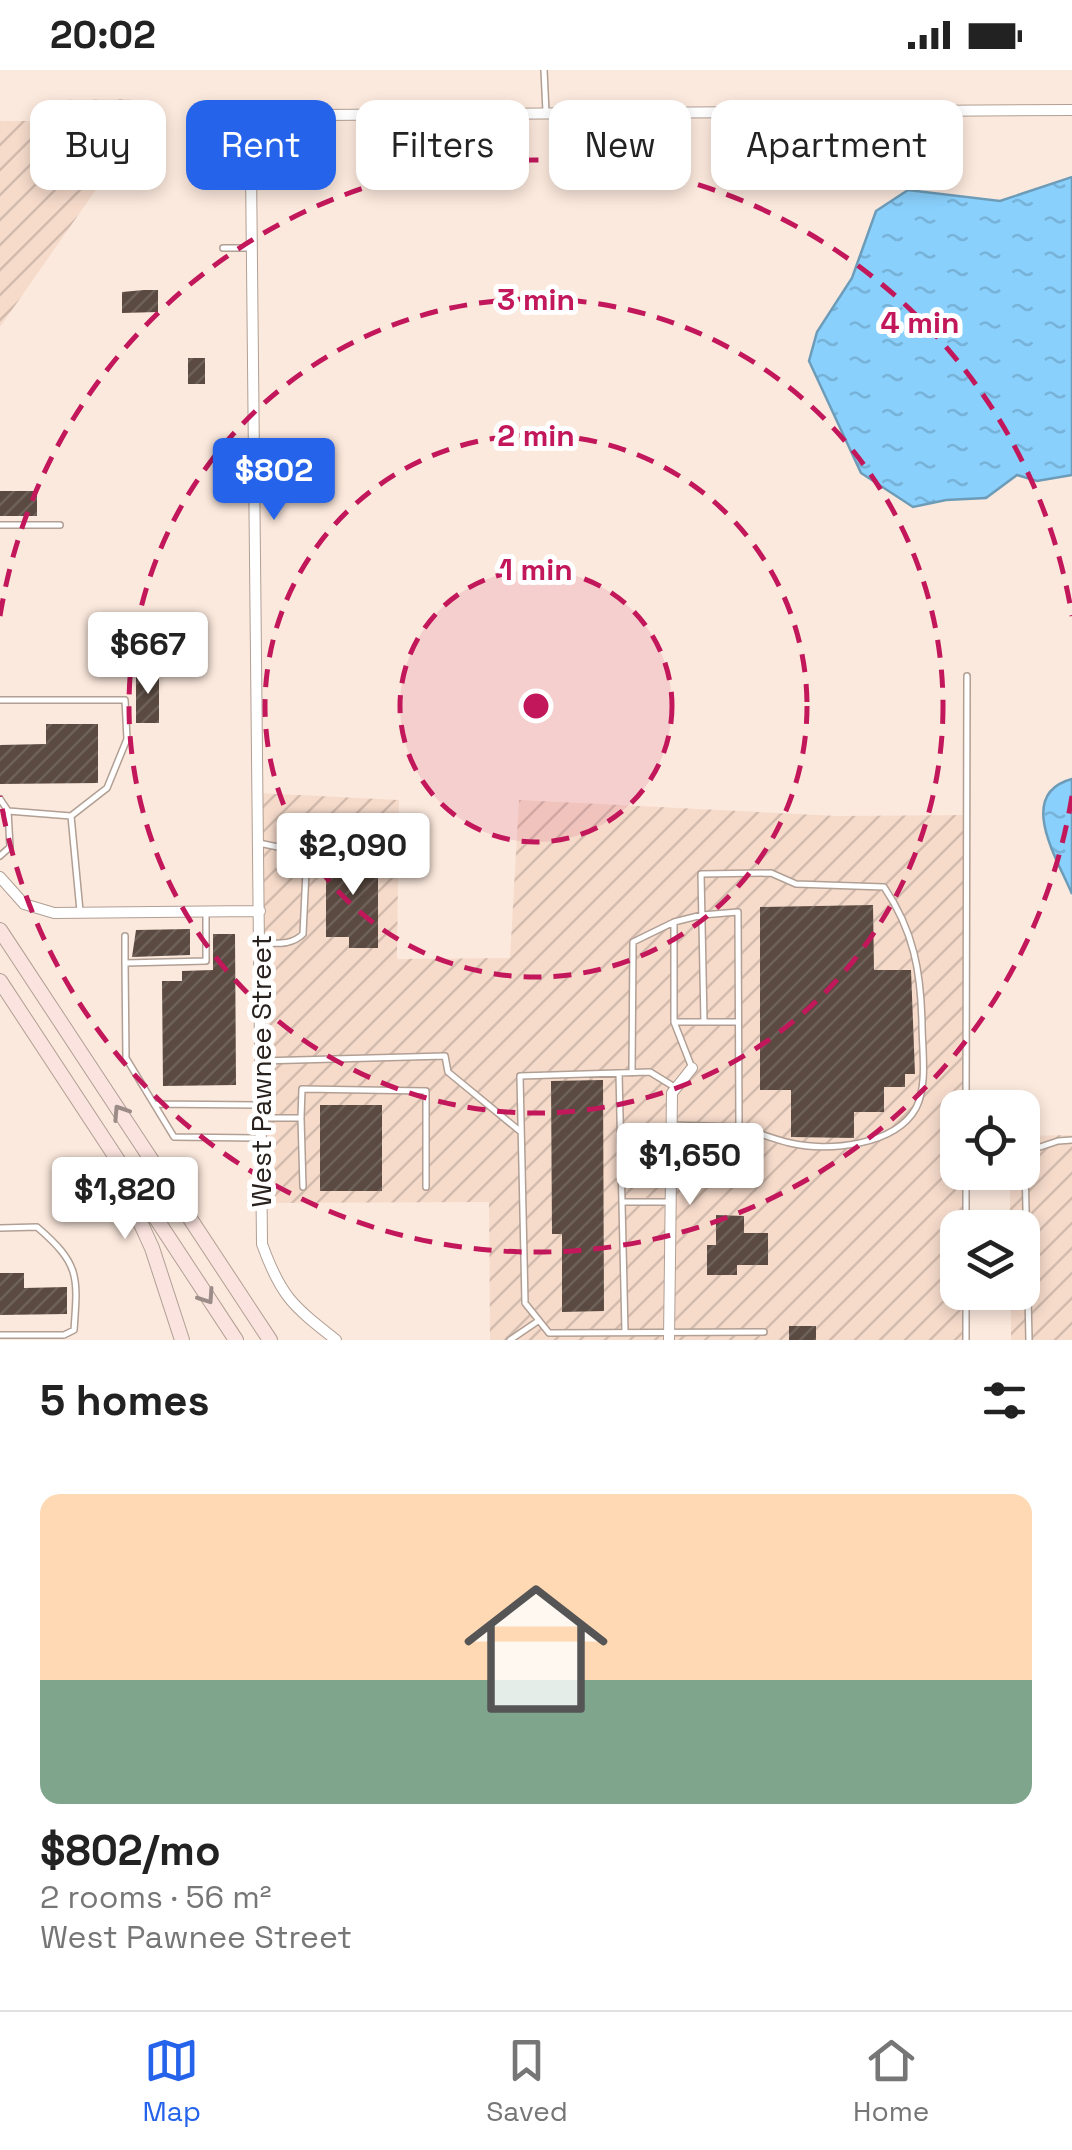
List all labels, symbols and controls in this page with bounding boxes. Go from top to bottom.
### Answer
text: 20:02 [50,11,156,59]
chip: Buy [30,100,166,190]
chip: Rent [186,100,336,190]
chip: Filters [356,100,529,190]
chip: New [549,100,691,190]
chip: Apartment [711,100,963,190]
text: 3 min [497,280,575,319]
text: 4 min [881,303,959,342]
text: 2 min [497,416,575,455]
pin: $802 [215,438,333,523]
text: $802 [235,450,313,490]
text: 1 min [499,550,573,589]
pin: $667 [89,612,207,697]
text: $667 [110,624,186,664]
centre of rings [518,688,554,724]
pin: $2,090 [272,813,434,898]
text: $2,090 [299,825,407,865]
street label: West Pawnee Street [243,934,279,1208]
map controls [940,1090,1040,1310]
button: locate [940,1090,1040,1190]
one-way arrow [114,1105,133,1123]
pin: $1,650 [609,1123,771,1208]
text: $1,650 [639,1135,741,1175]
pin: $1,820 [44,1157,206,1242]
text: $1,820 [74,1169,176,1209]
button: layers [940,1210,1040,1310]
one-way arrow [195,1286,214,1304]
icon: filters [977,1373,1032,1428]
text: 5 homes [40,1374,210,1427]
icon: home [446,1559,626,1739]
text: $802/mo [40,1824,221,1877]
text: 2 rooms · 56 m² [40,1877,272,1917]
text: West Pawnee Street [40,1917,352,1957]
tab: Map [143,2033,201,2129]
tab: Saved [486,2033,568,2129]
tab: Home [853,2033,929,2129]

